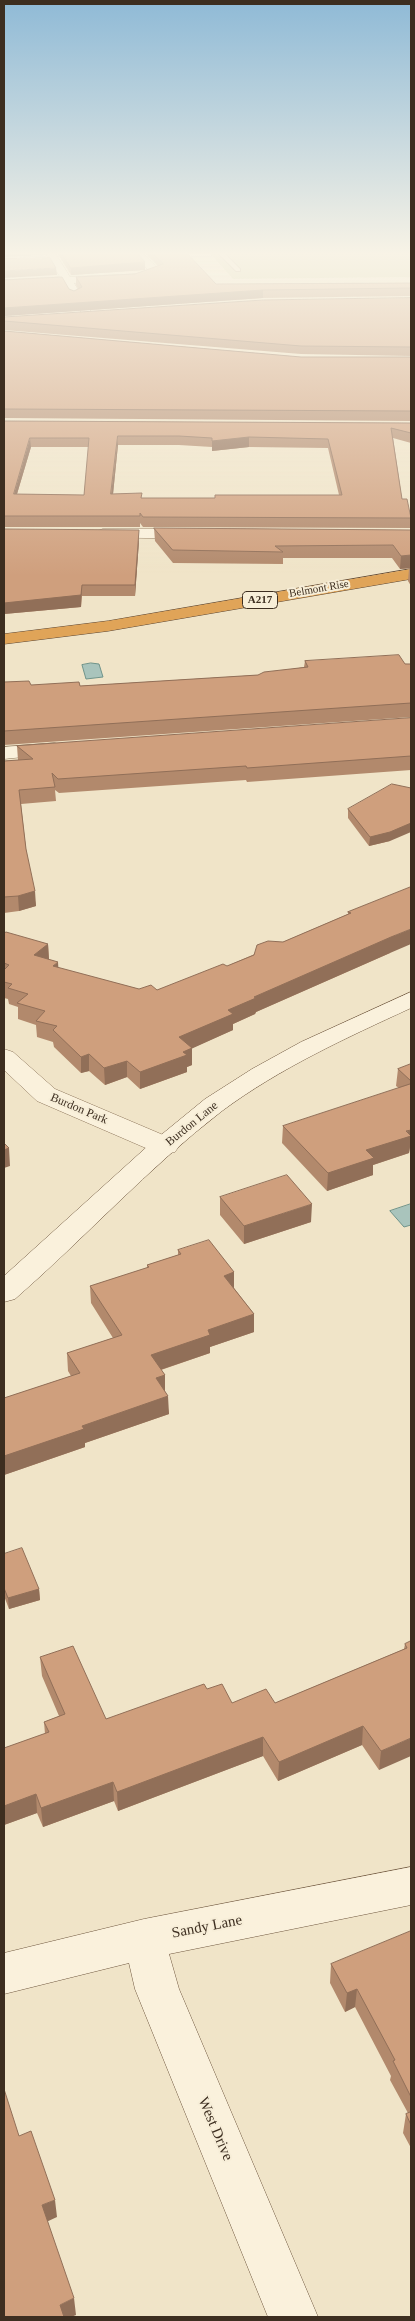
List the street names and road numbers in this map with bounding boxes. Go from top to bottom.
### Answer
street label: Belmont Rise [288,577,350,601]
road number: A217 [242,592,278,608]
street label: Burdon Park [48,1090,110,1128]
street label: Burdon Lane [163,1099,221,1149]
street label: Sandy Lane [170,1911,244,1943]
street label: West Drive [194,2094,236,2164]

